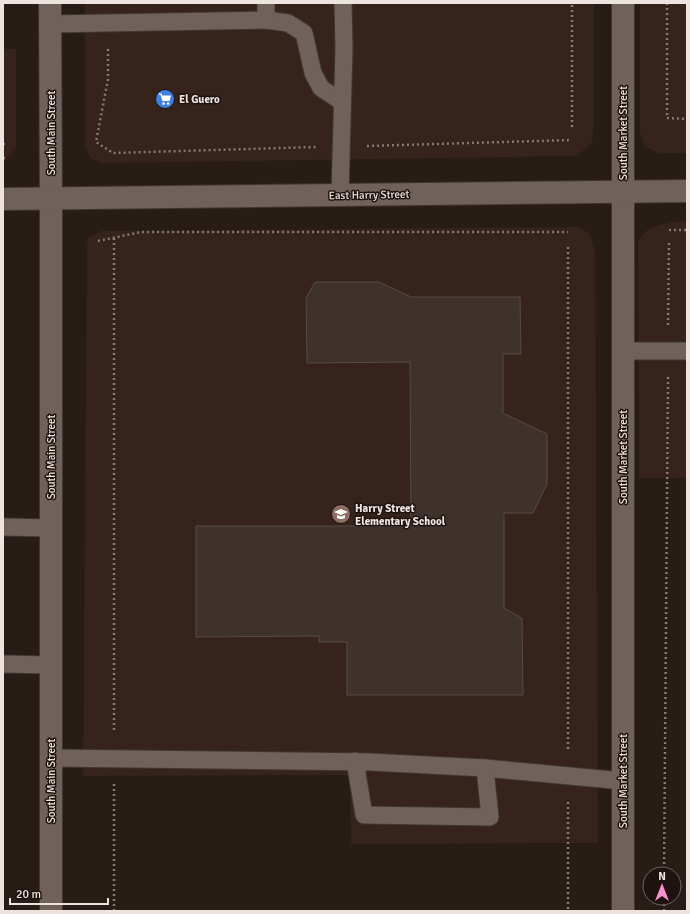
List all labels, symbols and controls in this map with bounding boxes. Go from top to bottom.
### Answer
street label: South Market Street [617,86,630,180]
supermarket icon: El Guero [154,88,176,110]
street label: South Main Street [45,91,58,175]
place label: El Guero [179,93,220,106]
street label: East Harry Street [329,188,409,202]
street label: South Market Street [617,410,630,504]
street label: South Main Street [45,415,58,499]
place label: Harry Street Elementary School [355,502,446,528]
school or university icon: Harry Street Elementary School [330,503,352,525]
street label: South Market Street [617,734,630,828]
street label: South Main Street [45,739,58,823]
north arrow [642,866,682,906]
text: N [658,870,666,883]
scale bar [10,880,108,906]
text: 20 m [16,887,41,902]

